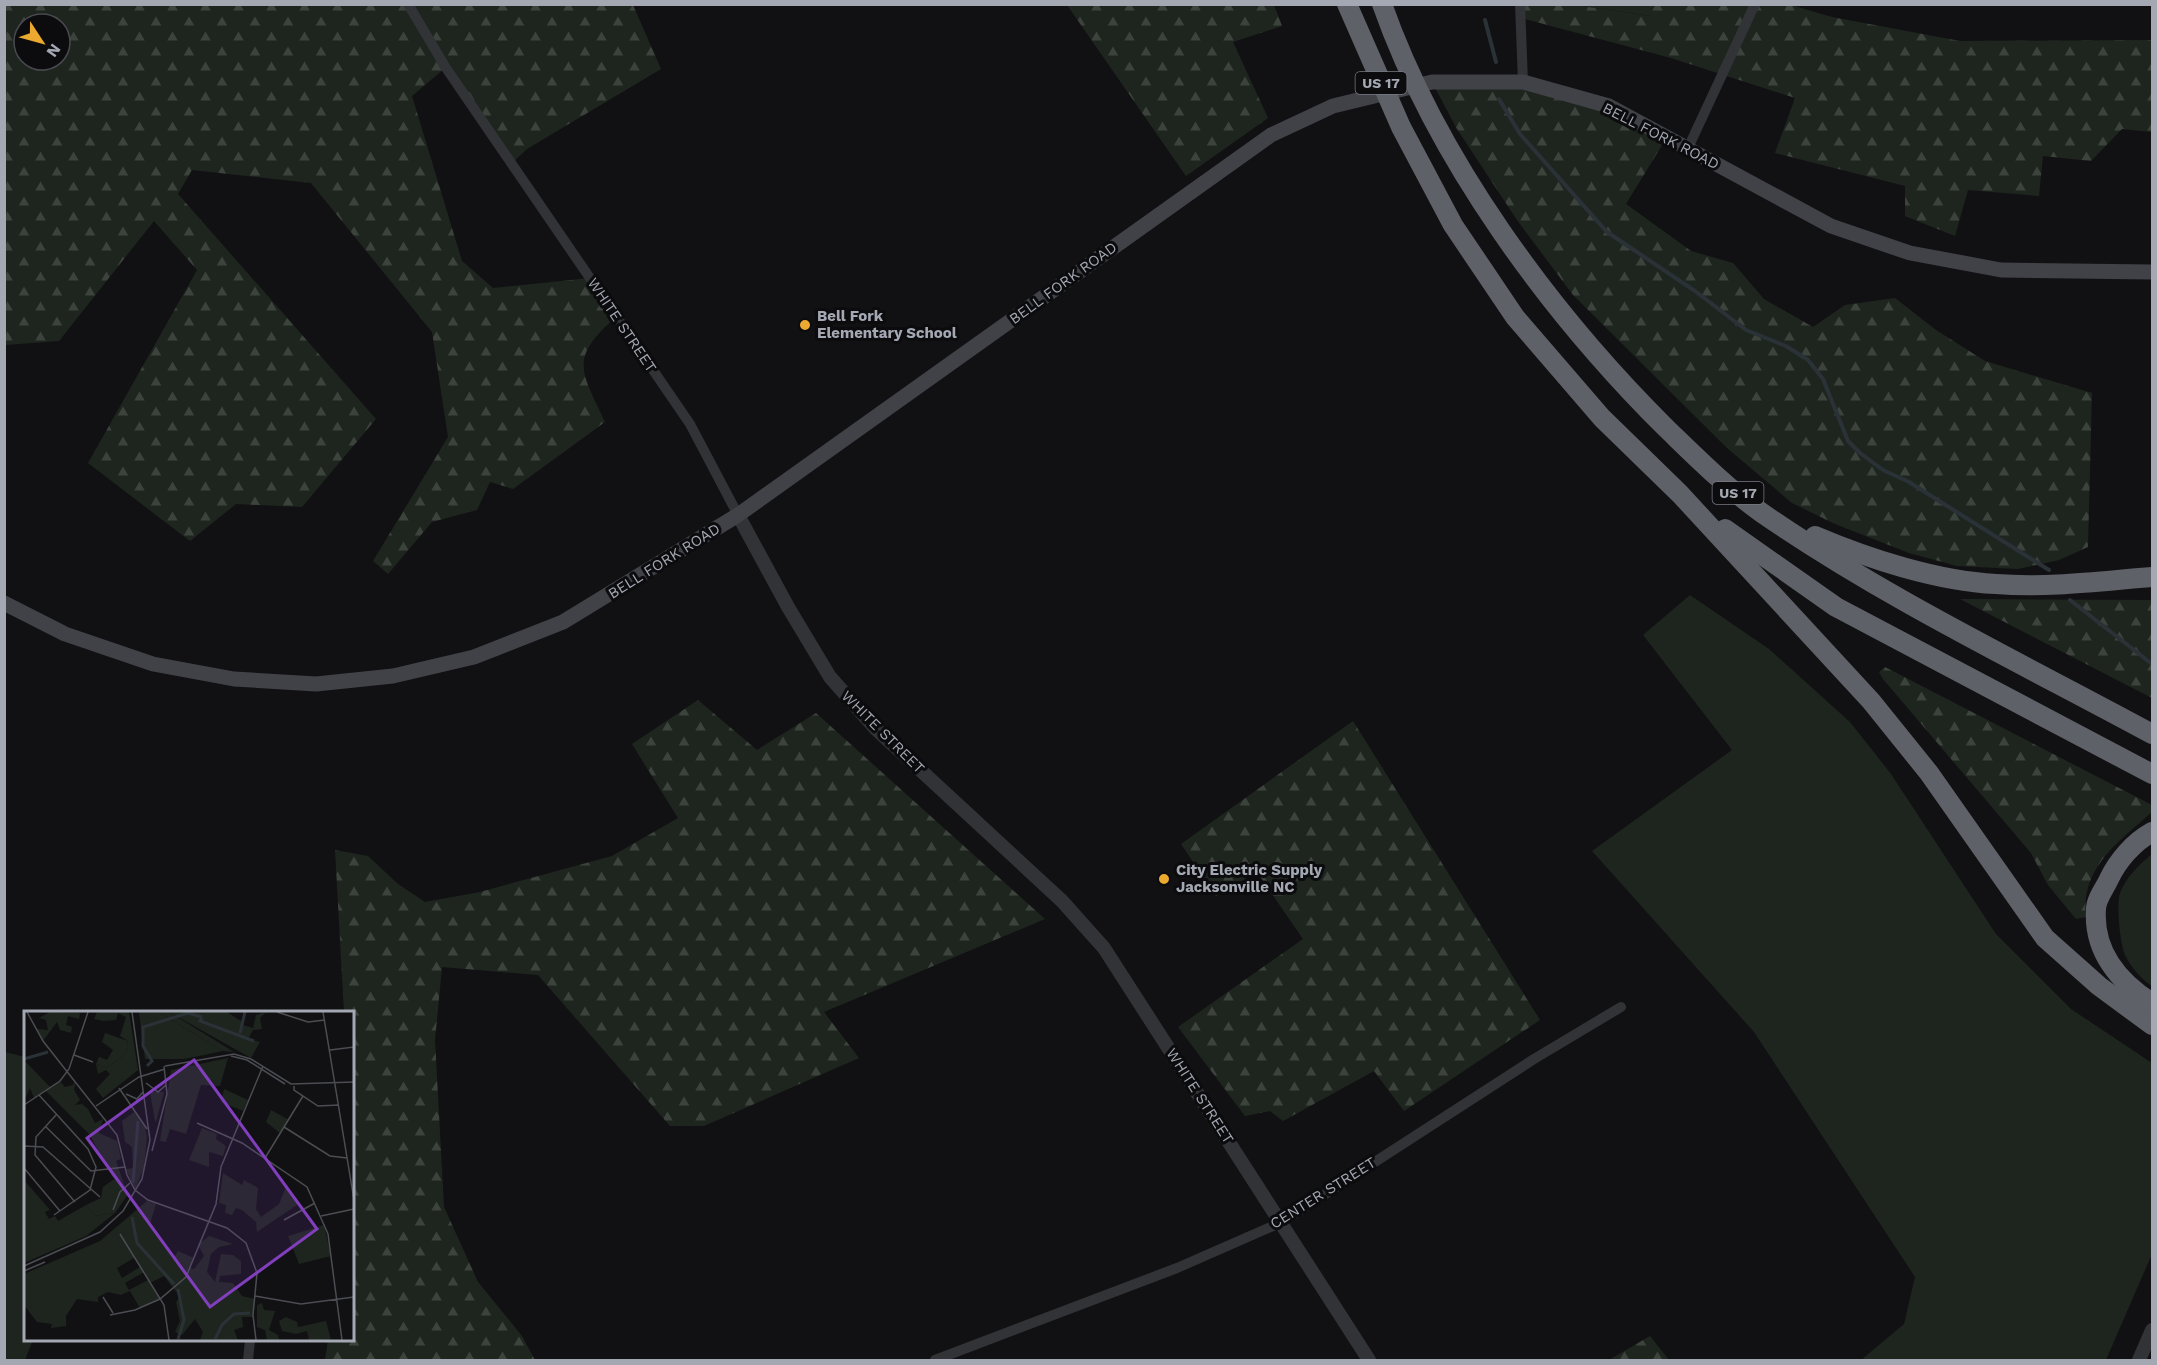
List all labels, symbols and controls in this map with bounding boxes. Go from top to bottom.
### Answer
north arrow [12,12,72,72]
text: N [43,40,65,61]
road number: US 17 [1356,72,1406,94]
street label: BELL FORK ROAD [1600,99,1722,173]
street label: BELL FORK ROAD [1006,238,1120,328]
street label: WHITE STREET [584,274,660,376]
place label: Bell Fork Elementary School [817,307,957,342]
marker: Bell Fork Elementary School [798,318,812,332]
road number: US 17 [1712,482,1764,504]
street label: BELL FORK ROAD [605,519,723,603]
street label: WHITE STREET [838,687,928,777]
place label: City Electric Supply Jacksonville NC [1176,861,1323,896]
marker: City Electric Supply Jacksonville NC [1157,872,1171,886]
inset map [24,1011,354,1341]
street label: WHITE STREET [1162,1045,1238,1147]
street label: CENTER STREET [1267,1153,1379,1233]

